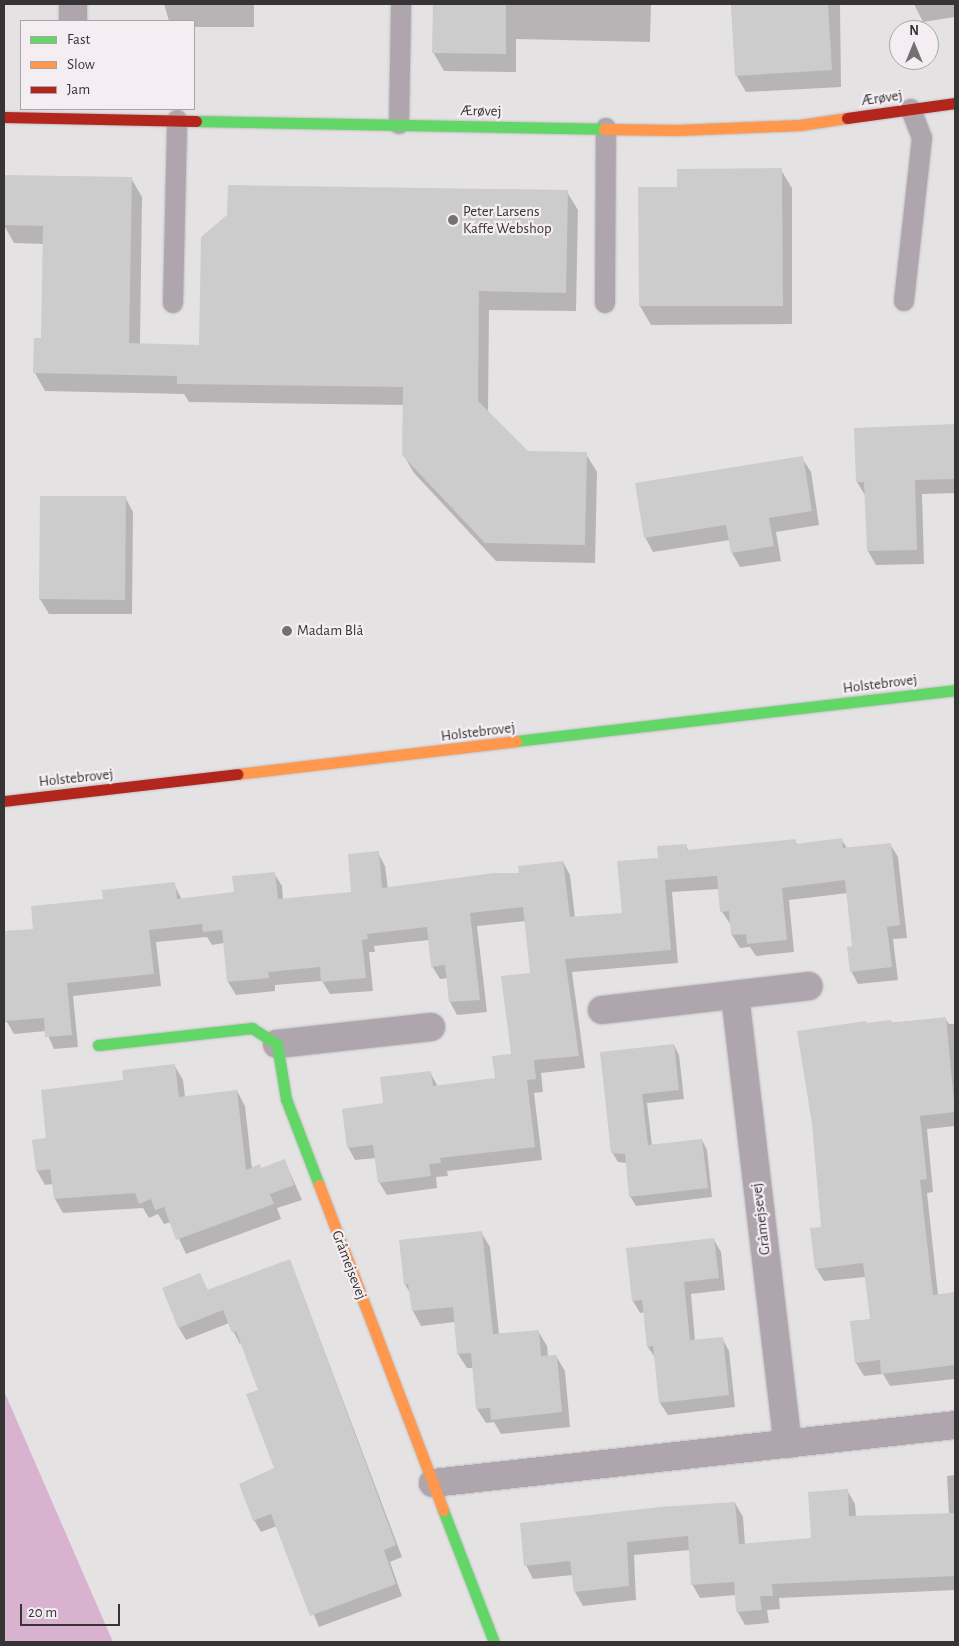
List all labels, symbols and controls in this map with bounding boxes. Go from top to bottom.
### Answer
legend [20,20,195,110]
north arrow [889,20,939,70]
text: N [909,24,919,38]
text: Fast [67,32,90,47]
text: Slow [67,57,95,72]
text: Jam [67,82,90,97]
street label: Ærøvej [860,86,904,110]
street label: Ærøvej [460,102,502,120]
place label: Peter Larsens Kaffe Webshop [463,202,552,237]
marker: Peter Larsens Kaffe Webshop [447,214,459,226]
place label: Madam Blå [297,622,363,640]
marker: Madam Blå [281,625,293,637]
street label: Holstebrovej [842,671,918,697]
street label: Holstebrovej [440,719,516,745]
street label: Holstebrovej [38,765,114,791]
street label: Gråmejsevej [748,1182,774,1256]
street label: Gråmejsevej [328,1228,370,1302]
scale bar [22,1594,122,1626]
text: 20 m [28,1605,57,1620]

